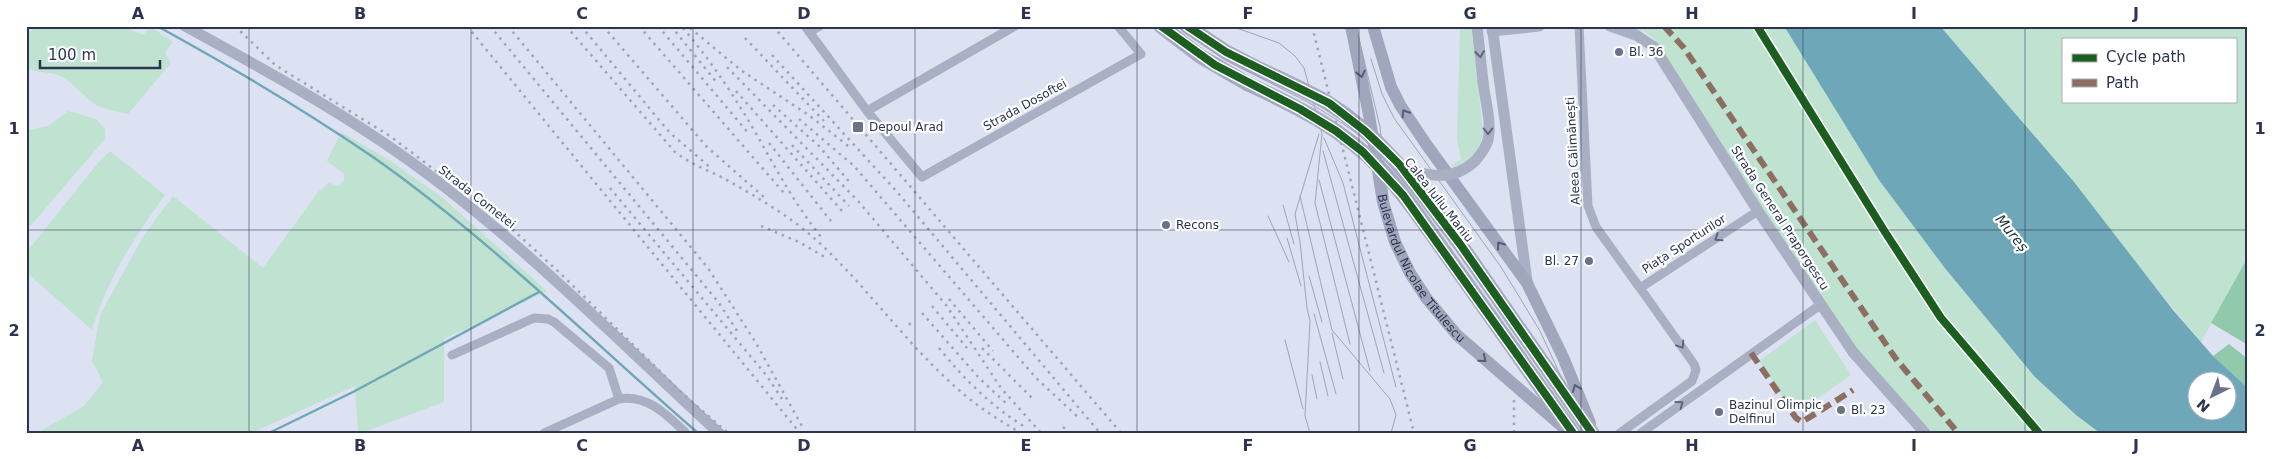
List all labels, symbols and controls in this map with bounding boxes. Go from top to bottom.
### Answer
text: A [132,4,145,23]
text: B [354,4,366,23]
text: C [576,4,588,23]
text: D [797,4,811,23]
text: E [1021,4,1031,23]
text: F [1243,4,1253,23]
text: G [1463,4,1477,23]
text: H [1685,4,1699,23]
text: I [1911,4,1917,23]
text: J [2132,4,2139,23]
scale bar [40,38,160,70]
legend [2062,38,2236,102]
place label: Bl. 36 [1629,45,1663,59]
text: 100 m [48,46,96,64]
marker: Bl. 36 [1613,46,1625,58]
text: Cycle path [2106,48,2186,66]
one-way arrow [1474,51,1485,59]
one-way arrow [1356,69,1366,78]
text: Path [2106,74,2139,92]
street label: Strada Dosoftei [981,76,1069,134]
street label: Aleea Călimănești [1563,97,1583,205]
one-way arrow [1402,109,1412,118]
text: 1 [8,119,20,138]
text: 1 [2254,119,2266,138]
marker: Depoul Arad [851,120,865,134]
place label: Depoul Arad [869,120,943,134]
one-way arrow [1483,127,1493,135]
street label: Strada General Praporgescu [1728,143,1832,293]
street label: Calea Iuliu Maniu [1402,155,1476,245]
street label: Strada Cometei [436,163,518,231]
street label: Bulevardul Nicolae Titulescu [1375,193,1468,346]
water label: Mureș [1992,211,2032,255]
street label: Piața Sporturilor [1639,212,1729,276]
place label: Recons [1176,218,1219,232]
marker: Recons [1160,219,1172,231]
one-way arrow [1714,231,1723,241]
one-way arrow [1497,241,1506,251]
place label: Bl. 27 [1545,254,1579,268]
marker: Bl. 27 [1583,255,1595,267]
text: 2 [8,321,20,340]
text: 2 [2254,321,2266,340]
one-way arrow [1674,340,1684,349]
one-way arrow [1478,353,1487,362]
north arrow [2186,372,2236,422]
one-way arrow [1571,384,1582,393]
text: N [2194,396,2213,416]
place label: Bazinul Olimpic Delfinul [1729,398,1822,426]
one-way arrow [1674,401,1684,410]
place label: Bl. 23 [1851,403,1885,417]
marker: Bl. 23 [1835,404,1847,416]
marker: Bazinul Olimpic Delfinul [1713,406,1725,418]
text: A [132,436,145,455]
text: B [354,436,366,455]
text: C [576,436,588,455]
text: D [797,436,811,455]
text: E [1021,436,1031,455]
text: F [1243,436,1253,455]
text: G [1463,436,1477,455]
text: H [1685,436,1699,455]
text: I [1911,436,1917,455]
text: J [2132,436,2139,455]

